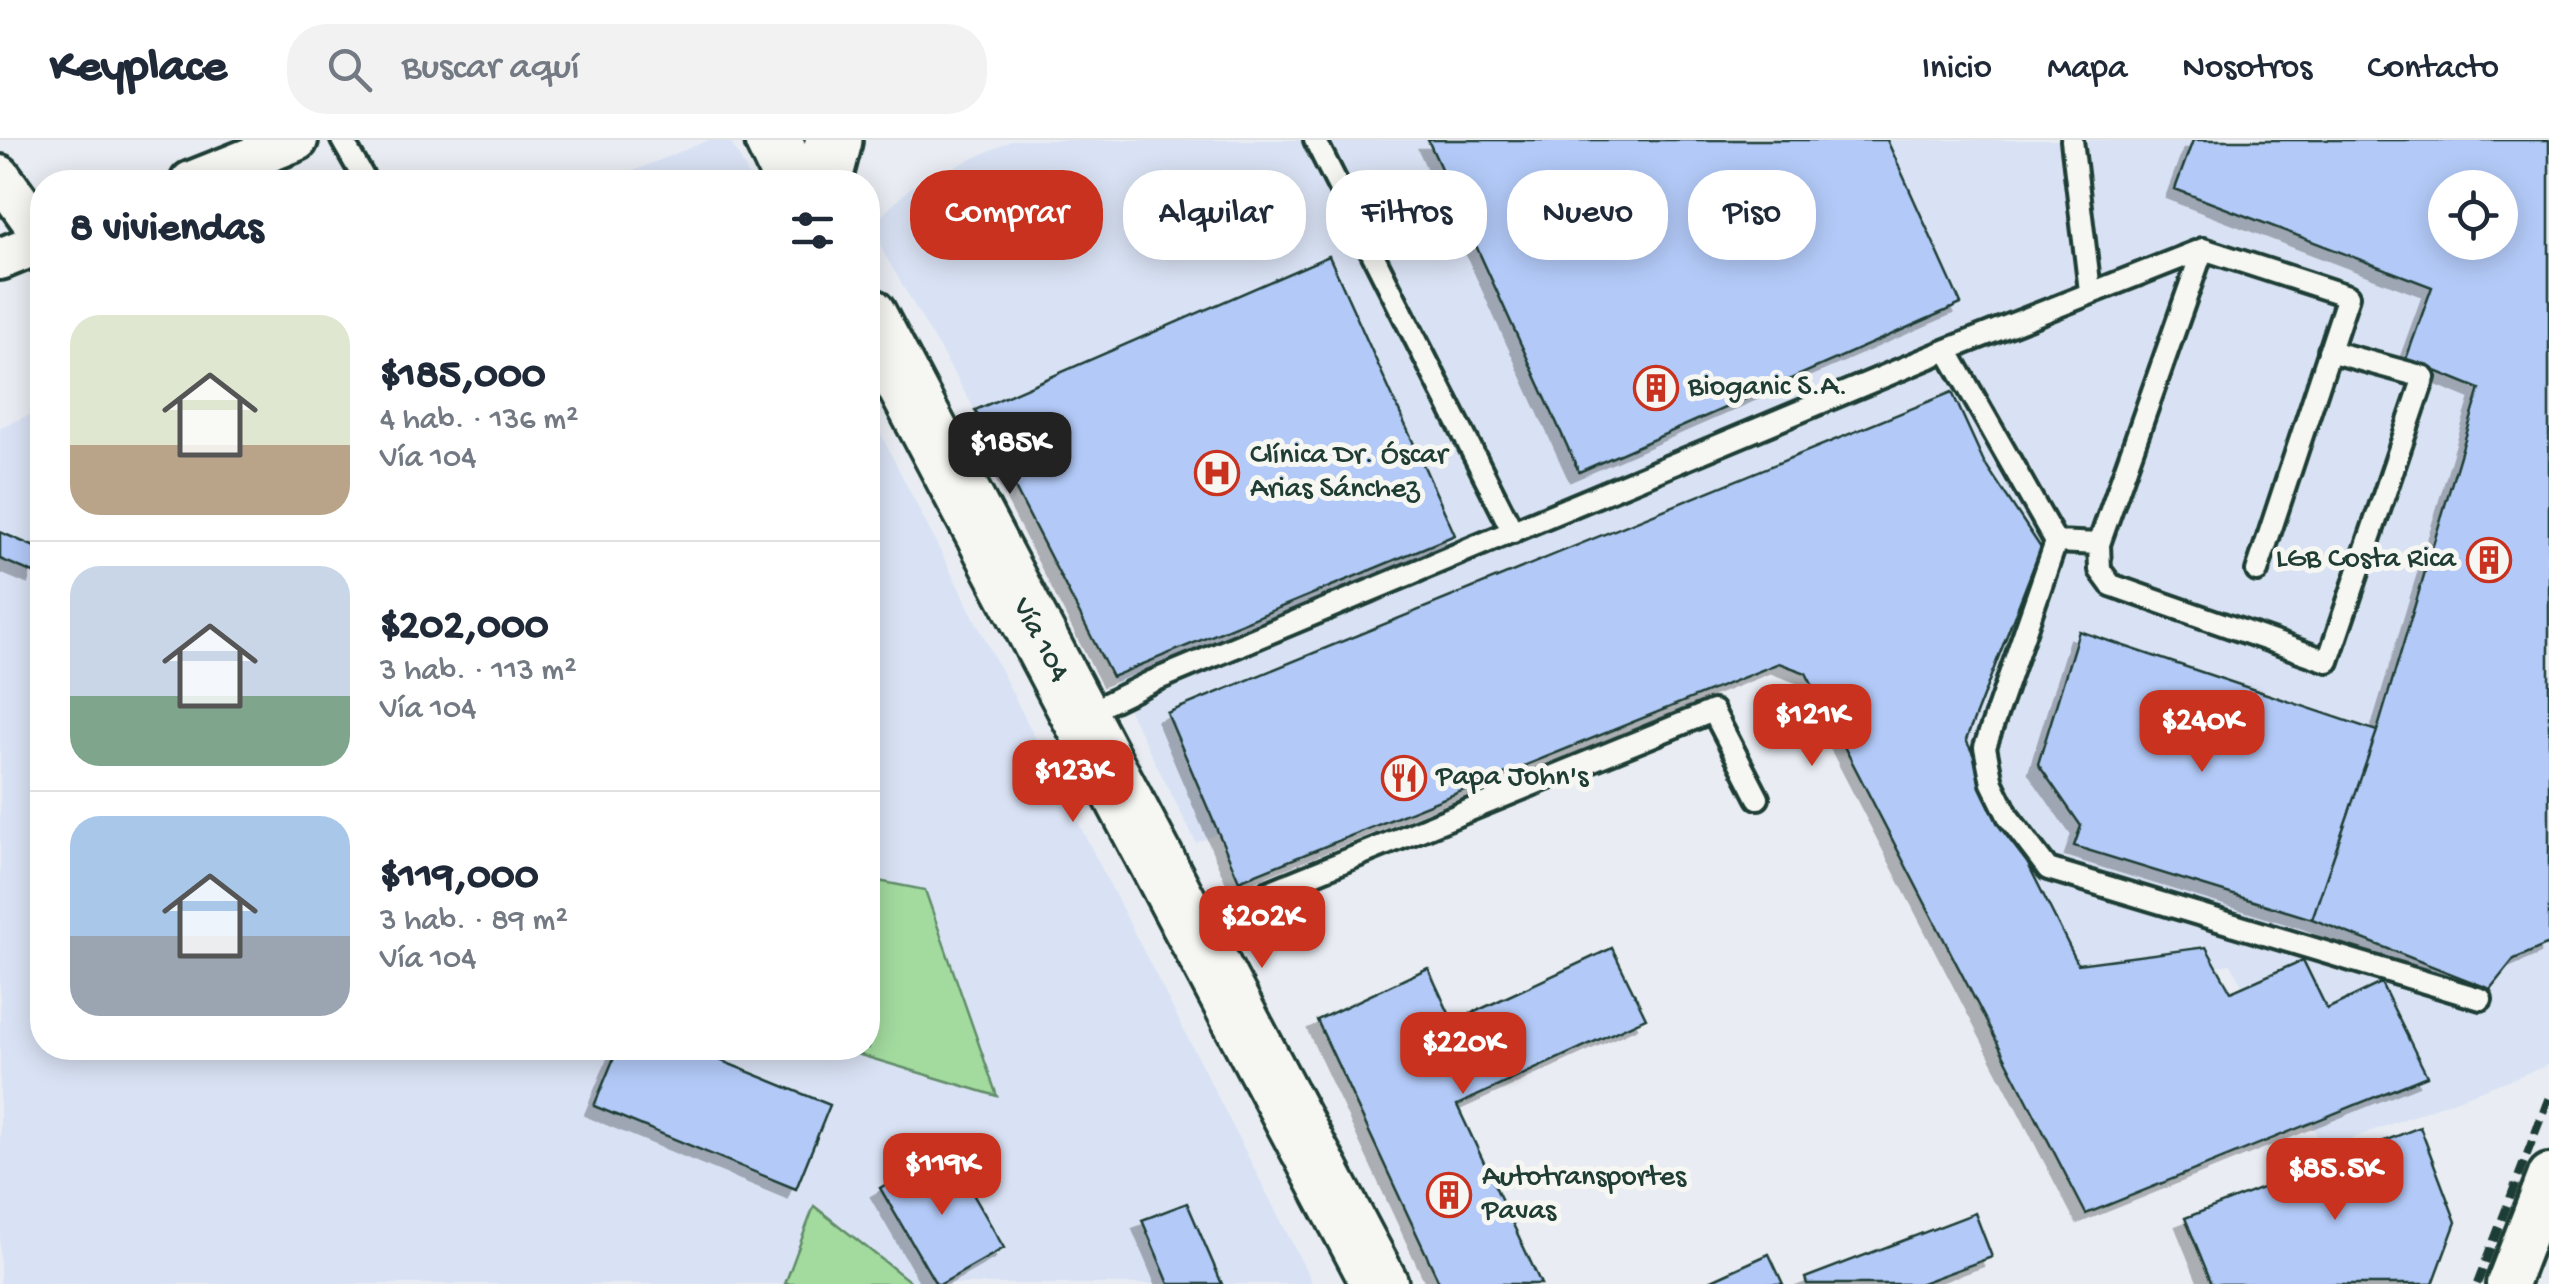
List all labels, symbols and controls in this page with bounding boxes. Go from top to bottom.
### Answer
search box [287,24,987,114]
text: Keyplace [50,41,227,98]
icon: search [322,42,377,97]
text: Buscar aquí [402,47,579,91]
text: Inicio [1922,49,1992,90]
text: Mapa [2047,49,2127,90]
text: Nosotros [2182,49,2312,90]
text: Contacto [2367,49,2499,90]
chip: Comprar [910,170,1103,260]
chip: Alquilar [1123,170,1306,260]
chip: Filtros [1326,170,1487,260]
chip: Nuevo [1507,170,1668,260]
chip: Piso [1688,170,1816,260]
map controls [2428,170,2518,260]
button: locate [2428,170,2518,260]
icon: filters [785,203,840,258]
text: 8 viviendas [70,206,263,255]
text: $185,000 [380,353,546,402]
icon: home [150,355,270,475]
building icon: Bioganic S.A. [1633,365,1679,411]
place label: Bioganic S.A. [1687,371,1848,406]
text: 4 hab. · 136 m² [380,402,579,440]
pin: $185K [940,412,1080,497]
text: $185K [970,425,1050,463]
place label: Clínica Dr. Óscar Arias Sánchez [1250,439,1450,508]
text: Vía 104 [380,440,476,478]
hospital icon: Clínica Dr. Óscar Arias Sánchez [1194,450,1240,496]
building icon: LGB Costa Rica [2466,537,2512,583]
place label: LGB Costa Rica [2276,543,2457,578]
street label: Vía 104 [1003,591,1076,688]
text: $202,000 [380,604,549,653]
icon: home [150,606,270,726]
text: 3 hab. · 113 m² [380,653,577,691]
pin: $121K [1742,684,1882,769]
pin: $240K [2132,690,2272,775]
text: Vía 104 [380,691,476,729]
text: $121K [1775,697,1849,735]
text: $240K [2162,703,2243,741]
pin: $123K [1003,740,1143,825]
text: $123K [1034,753,1112,791]
restaurant icon: Papa John's [1381,755,1427,801]
place label: Papa John's [1435,761,1589,796]
text: $119,000 [380,854,539,903]
icon: home [150,856,270,976]
pin: $202K [1192,886,1332,971]
text: $202K [1221,899,1303,937]
text: 3 hab. · 89 m² [380,903,568,941]
text: Vía 104 [380,941,476,979]
pin: $220K [1393,1012,1533,1097]
text: $220K [1422,1025,1504,1063]
pin: $119K [872,1133,1012,1218]
pin: $85.5K [2254,1138,2416,1223]
text: $119K [905,1146,979,1184]
text: $85.5K [2288,1151,2382,1189]
place label: Autotransportes Pavas [1481,1161,1687,1230]
building icon: Autotransportes Pavas [1426,1172,1472,1218]

